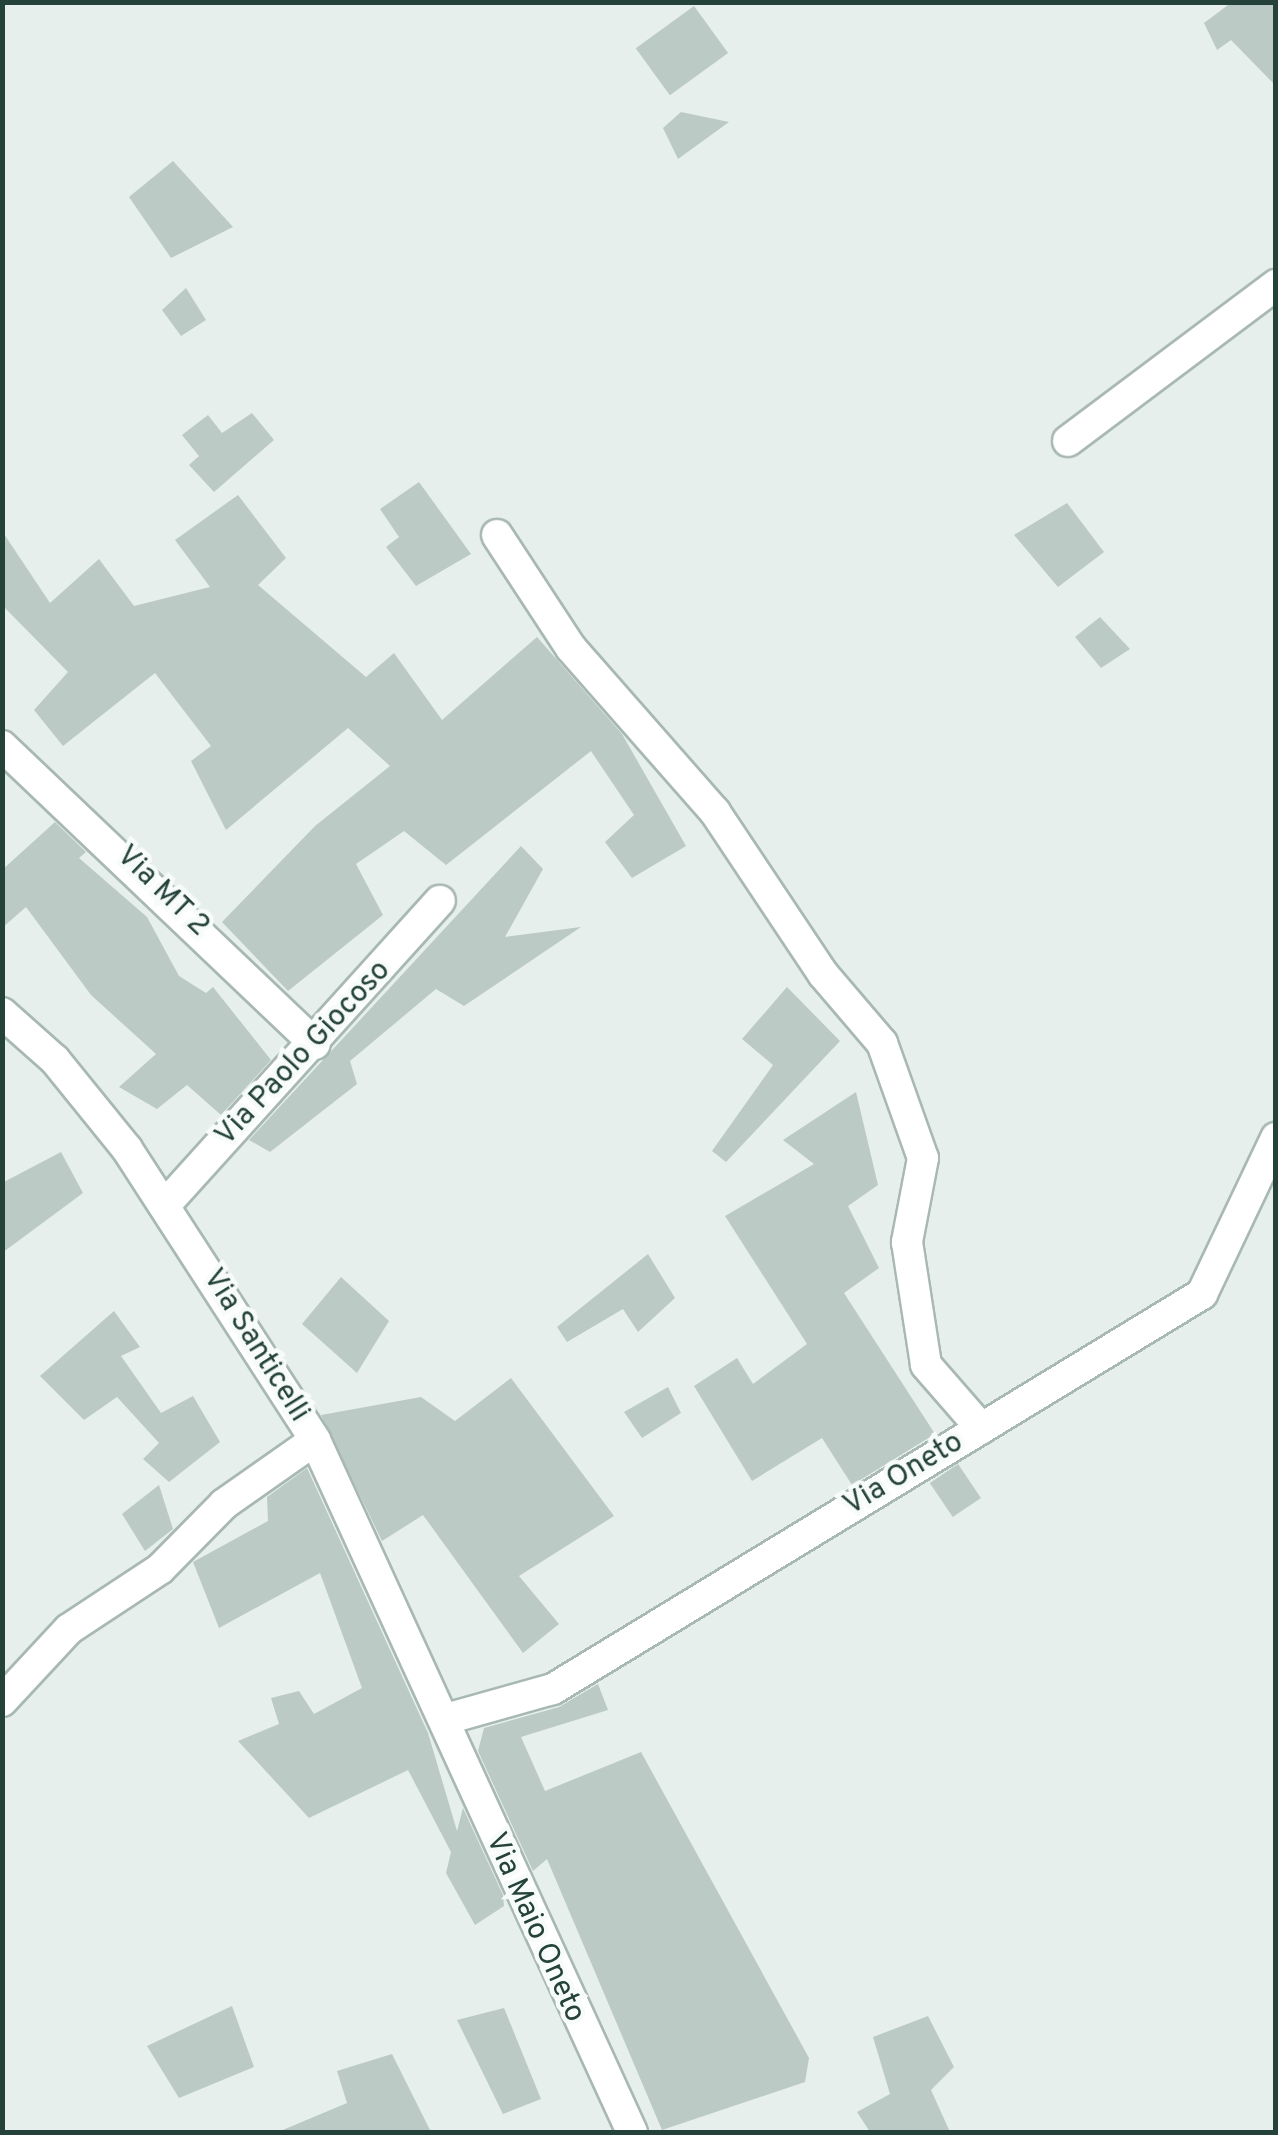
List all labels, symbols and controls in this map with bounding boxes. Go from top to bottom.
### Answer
street label: Via MT 2 [107,838,217,946]
street label: Via Paolo Giocoso [209,954,399,1154]
street label: Via Santicelli [194,1263,316,1429]
street label: Via Oneto [838,1425,970,1525]
street label: Via Maio Oneto [476,1828,592,2028]

